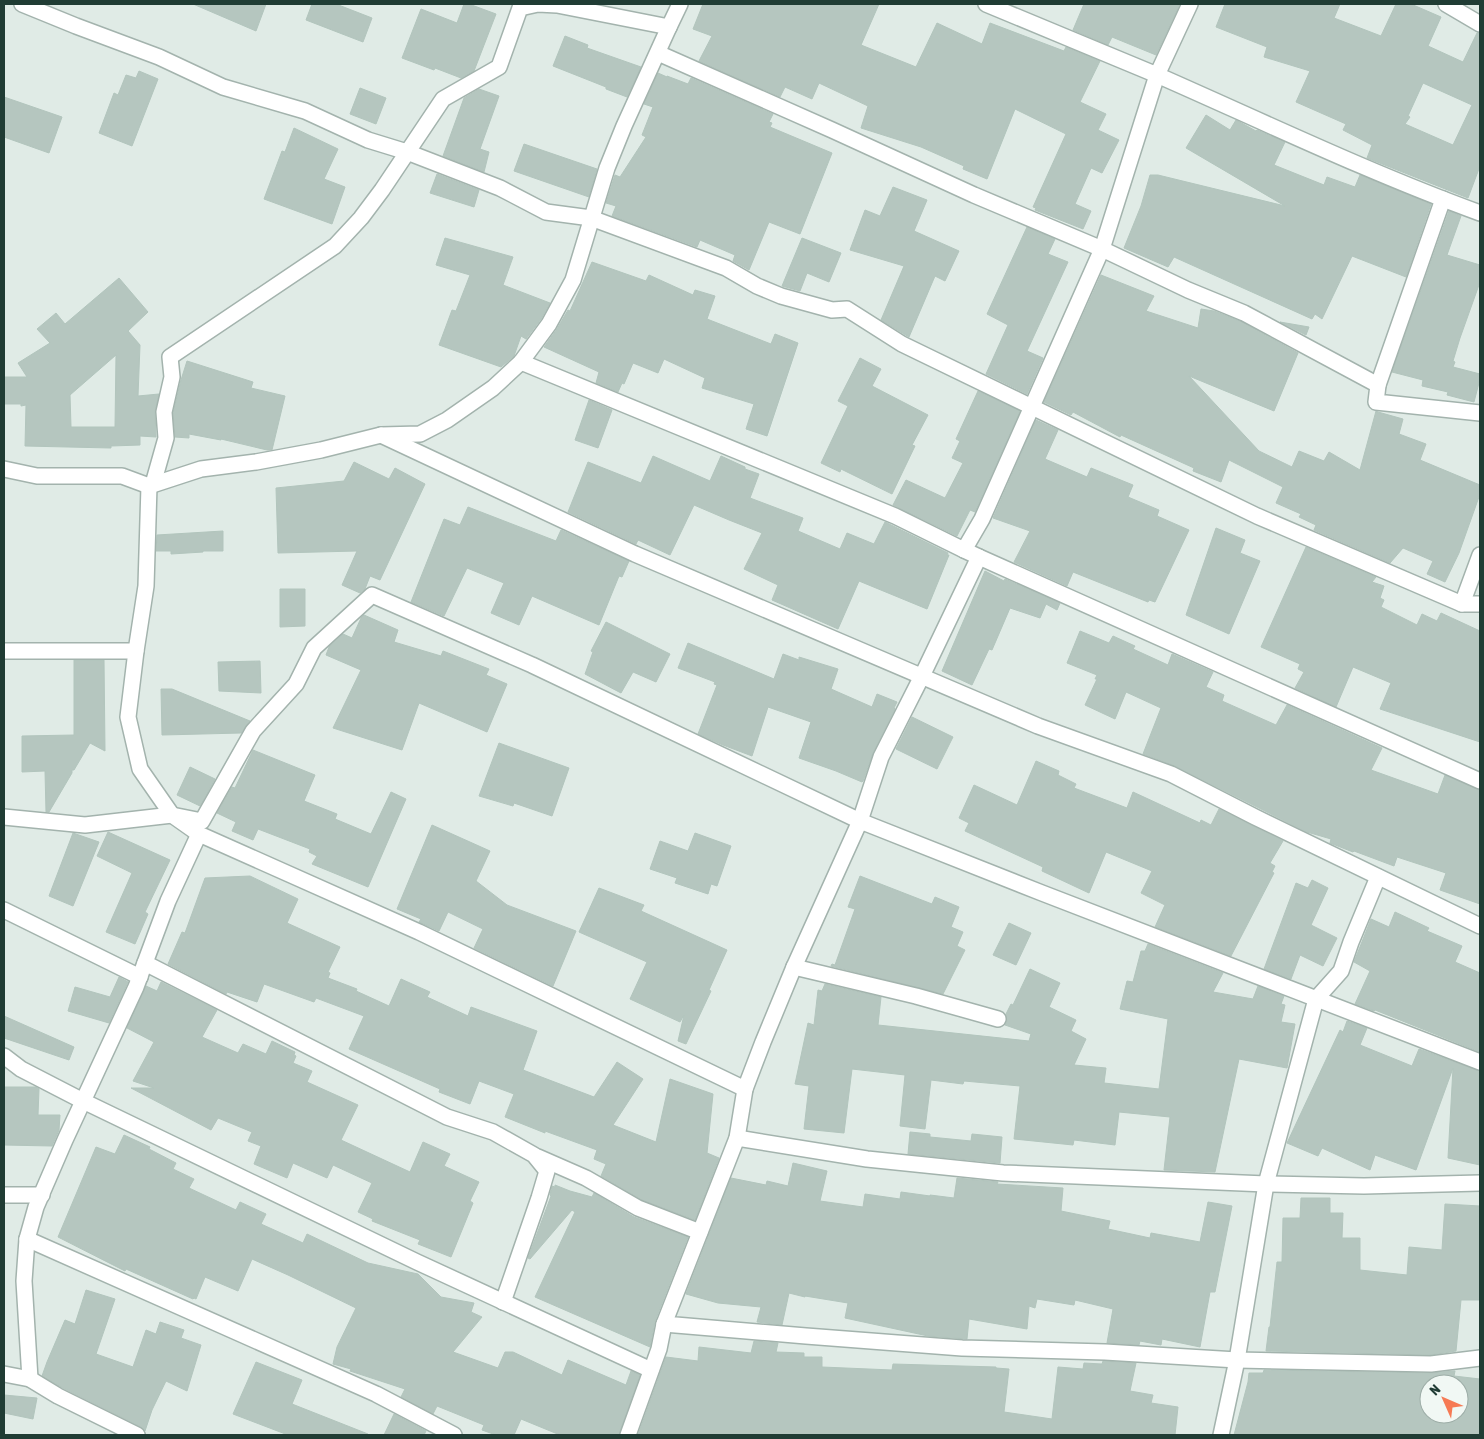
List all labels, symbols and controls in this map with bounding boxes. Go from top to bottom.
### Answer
north arrow [1419,1374,1469,1424]
text: N [1426,1381,1443,1398]

